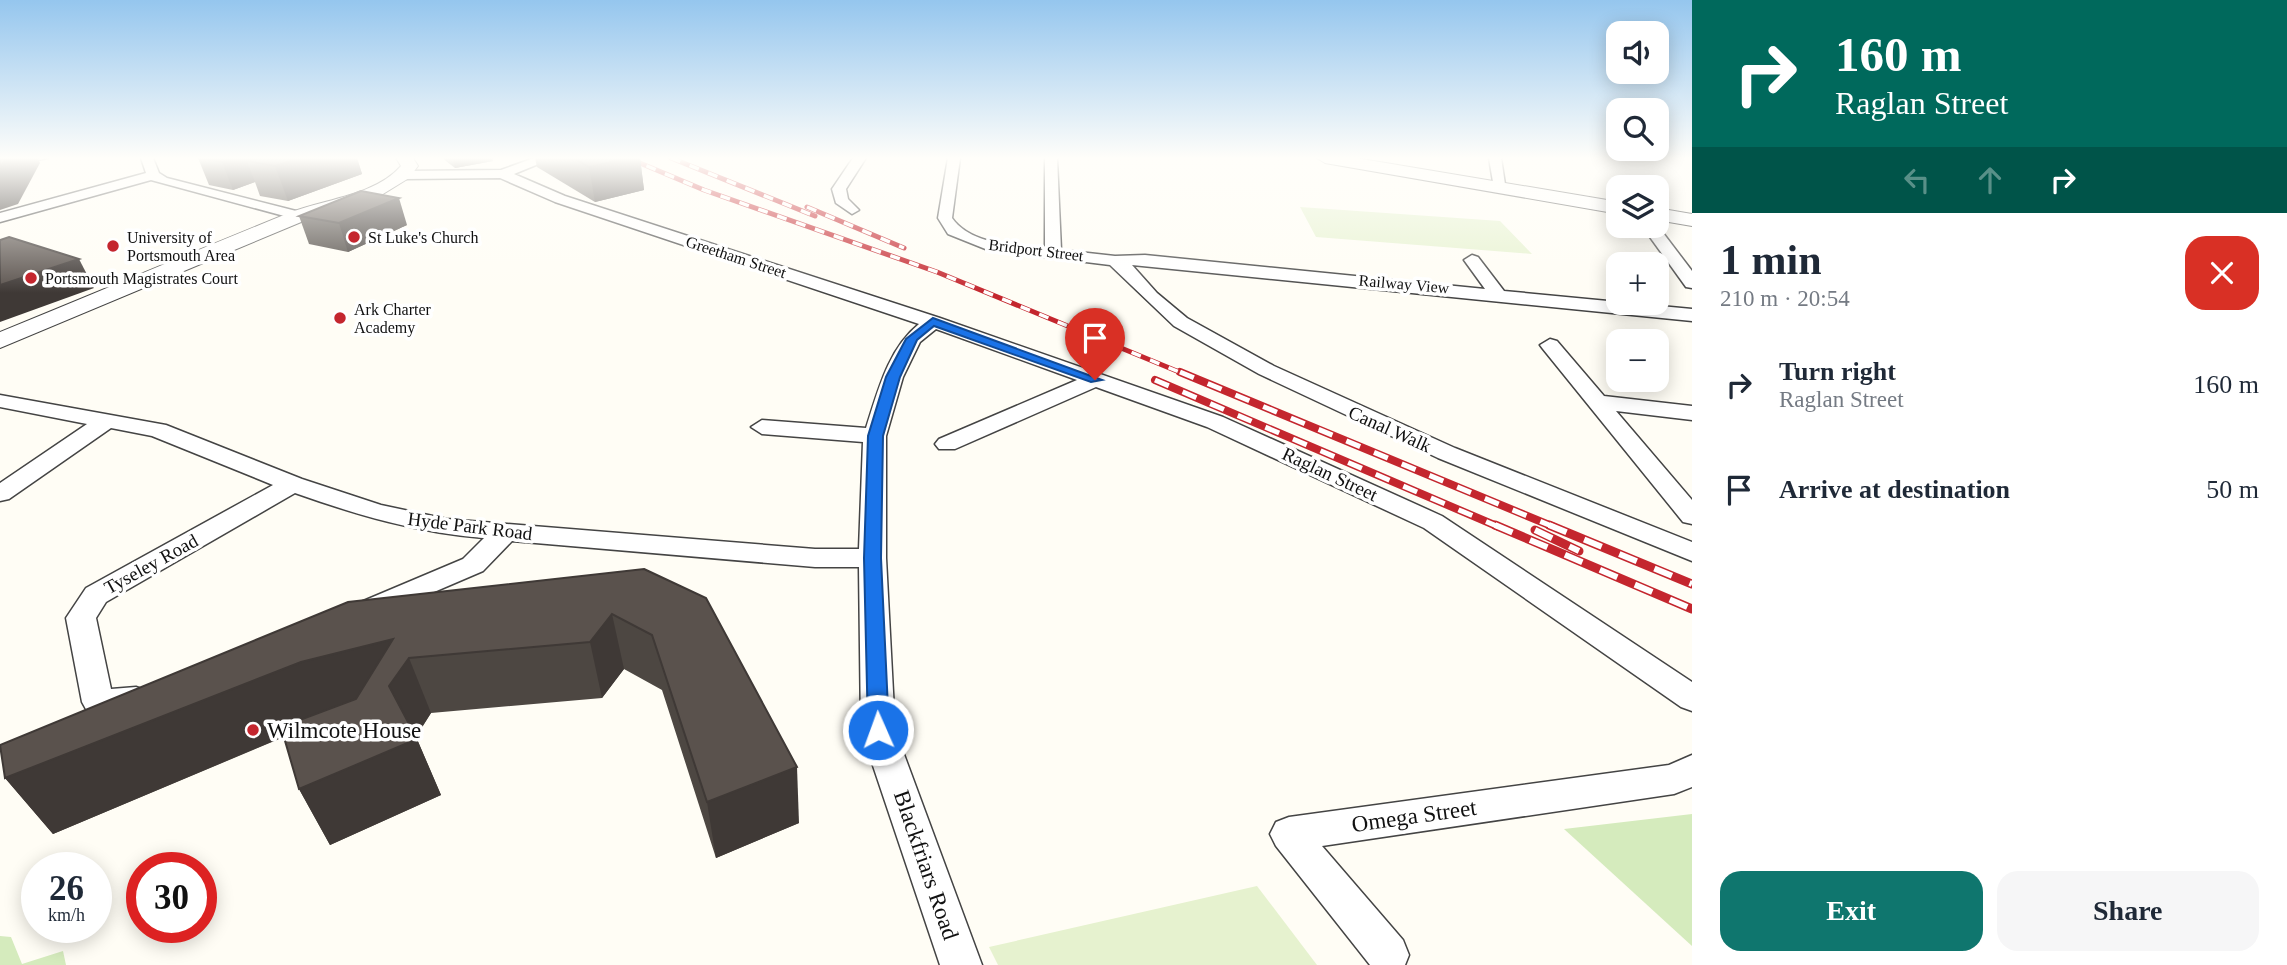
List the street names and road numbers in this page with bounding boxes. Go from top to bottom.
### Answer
street label: Greetham Street [684,233,789,281]
street label: Bridport Street [987,236,1085,265]
street label: Railway View [1358,272,1450,297]
street label: Canal Walk [1345,401,1435,457]
street label: Raglan Street [1279,443,1382,506]
street label: Hyde Park Road [406,508,534,544]
street label: Tyseley Road [101,529,202,598]
street label: Blackfriars Road [889,787,963,944]
street label: Omega Street [1350,795,1479,837]

